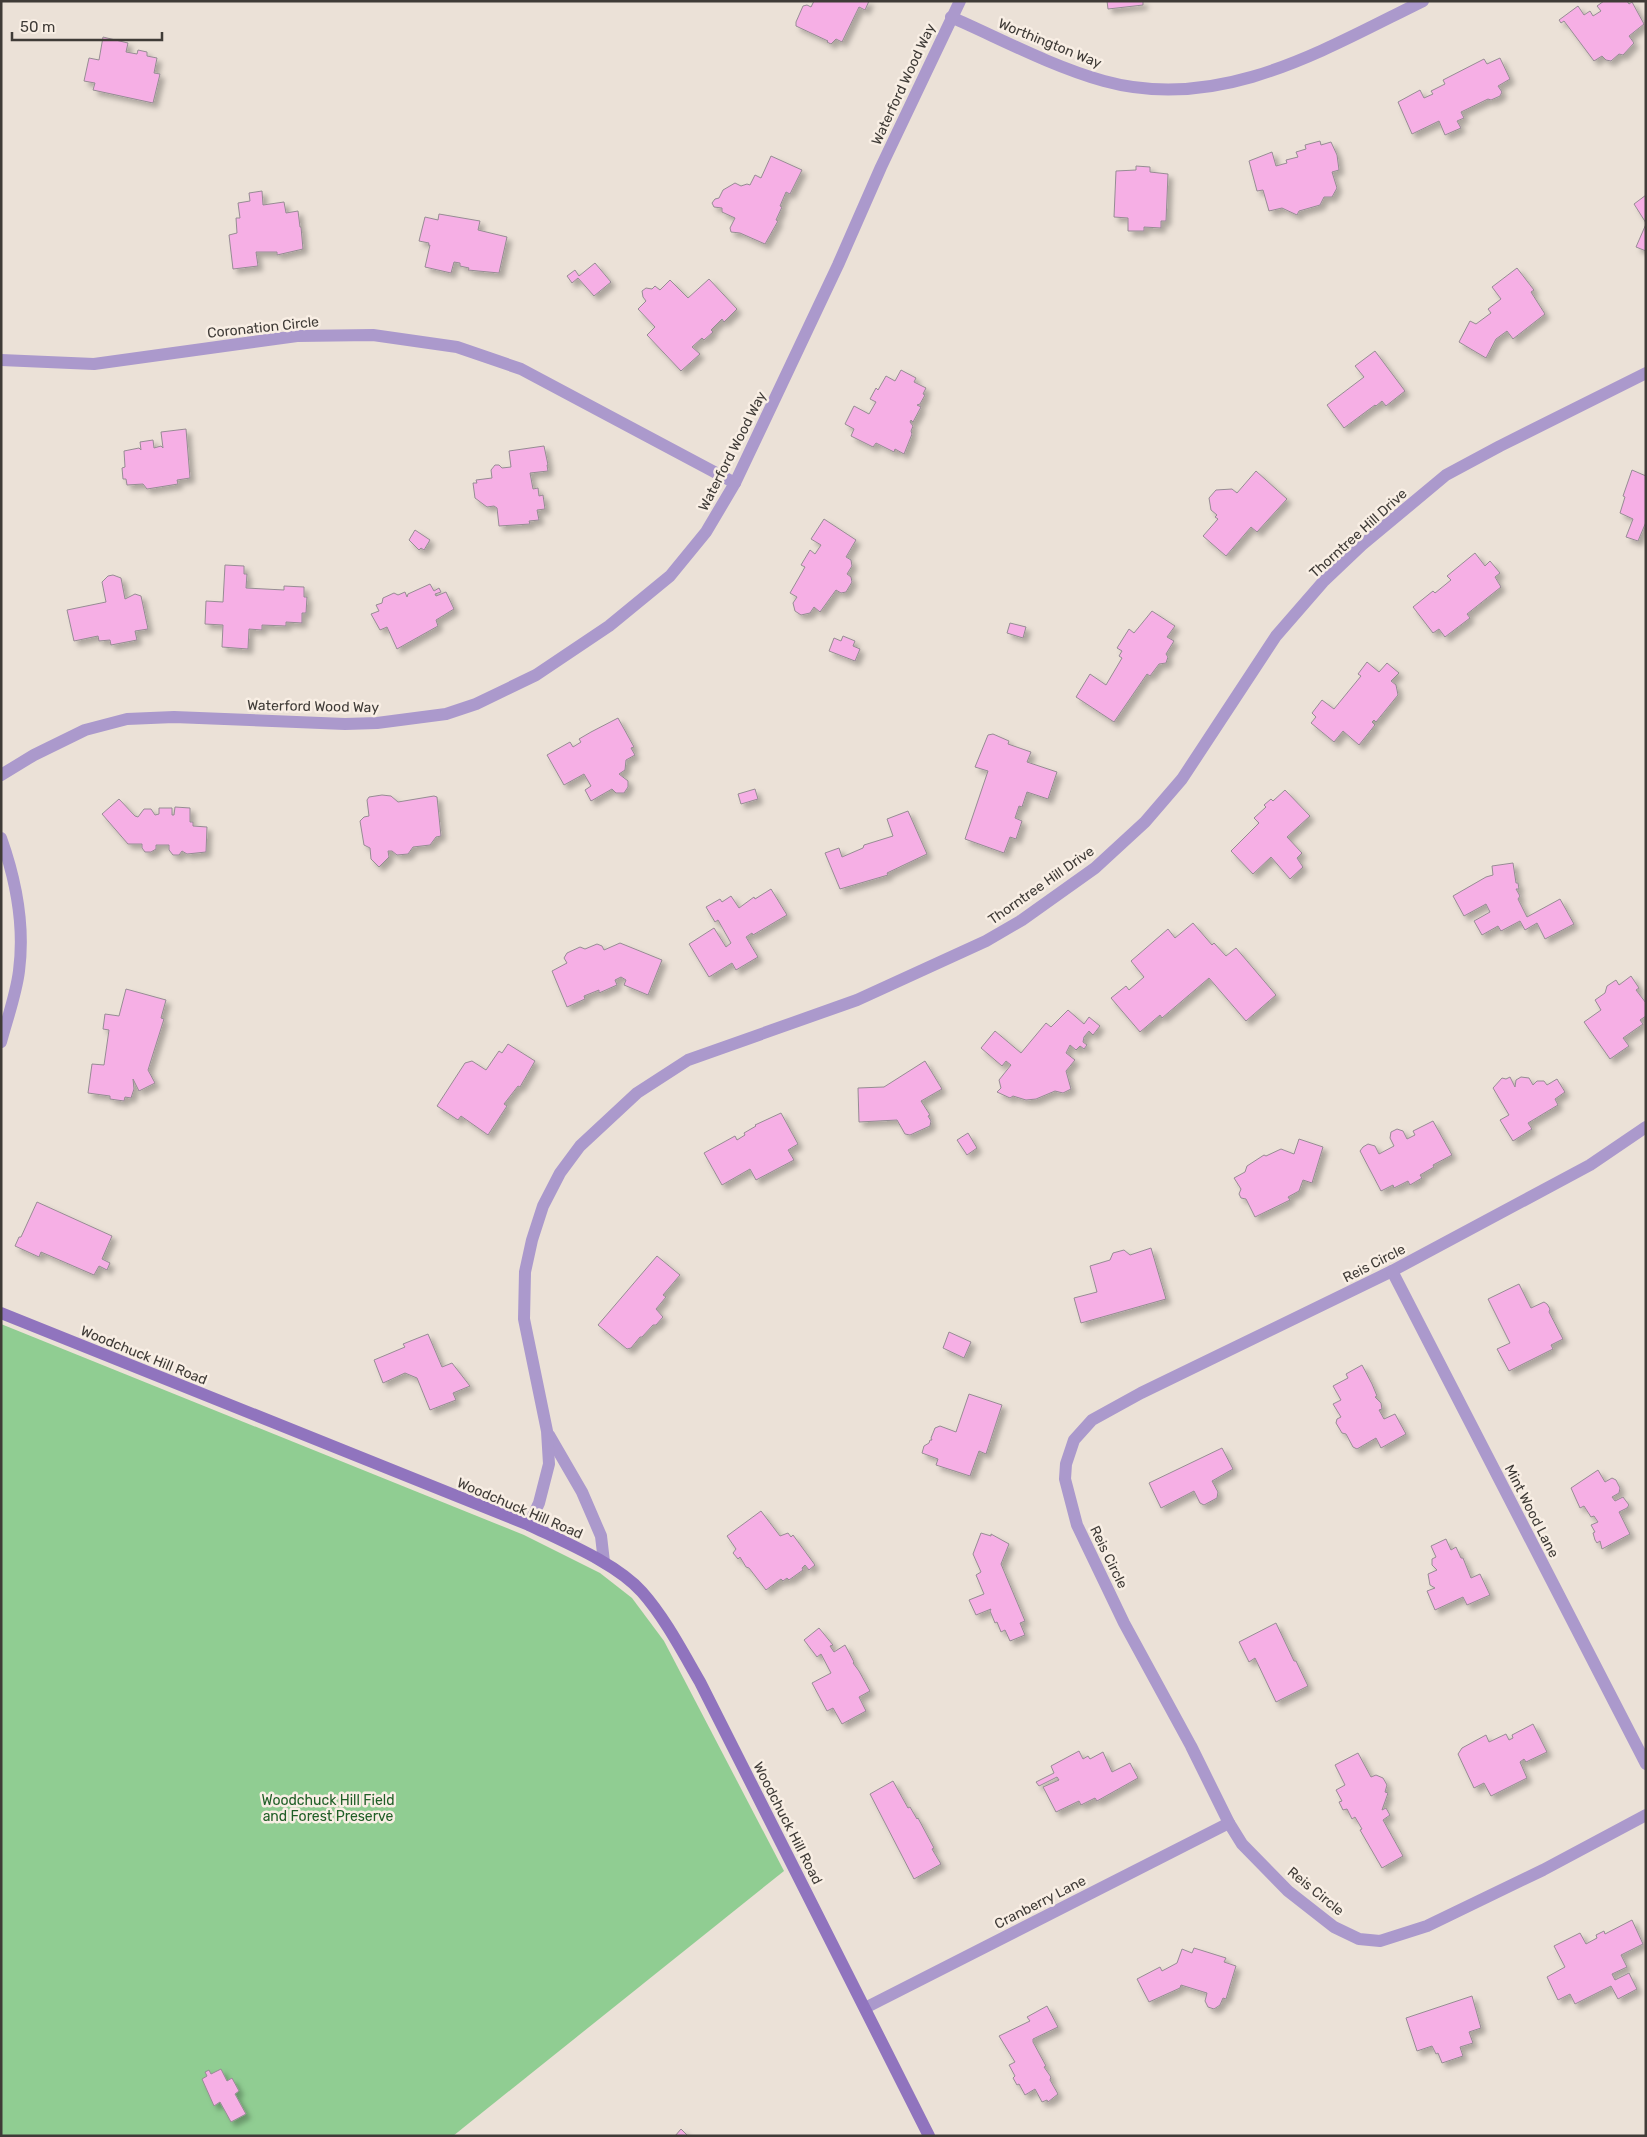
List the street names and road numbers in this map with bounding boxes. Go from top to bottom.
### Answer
street label: Worthington Way [996,15,1104,72]
street label: Waterford Wood Way [868,21,939,148]
street label: Coronation Circle [206,313,320,342]
street label: Waterford Wood Way [695,388,770,514]
street label: Thorntree Hill Drive [1306,485,1411,582]
street label: Waterford Wood Way [247,697,379,716]
street label: Thorntree Hill Drive [985,842,1098,928]
street label: Reis Circle [1340,1240,1408,1286]
street label: Woodchuck Hill Road [78,1322,210,1389]
street label: Mint Wood Lane [1501,1462,1562,1561]
street label: Woodchuck Hill Road [454,1474,585,1543]
street label: Reis Circle [1086,1523,1131,1592]
street label: Woodchuck Hill Road [749,1759,826,1887]
street label: Reis Circle [1284,1863,1347,1919]
street label: Cranberry Lane [992,1872,1089,1933]

